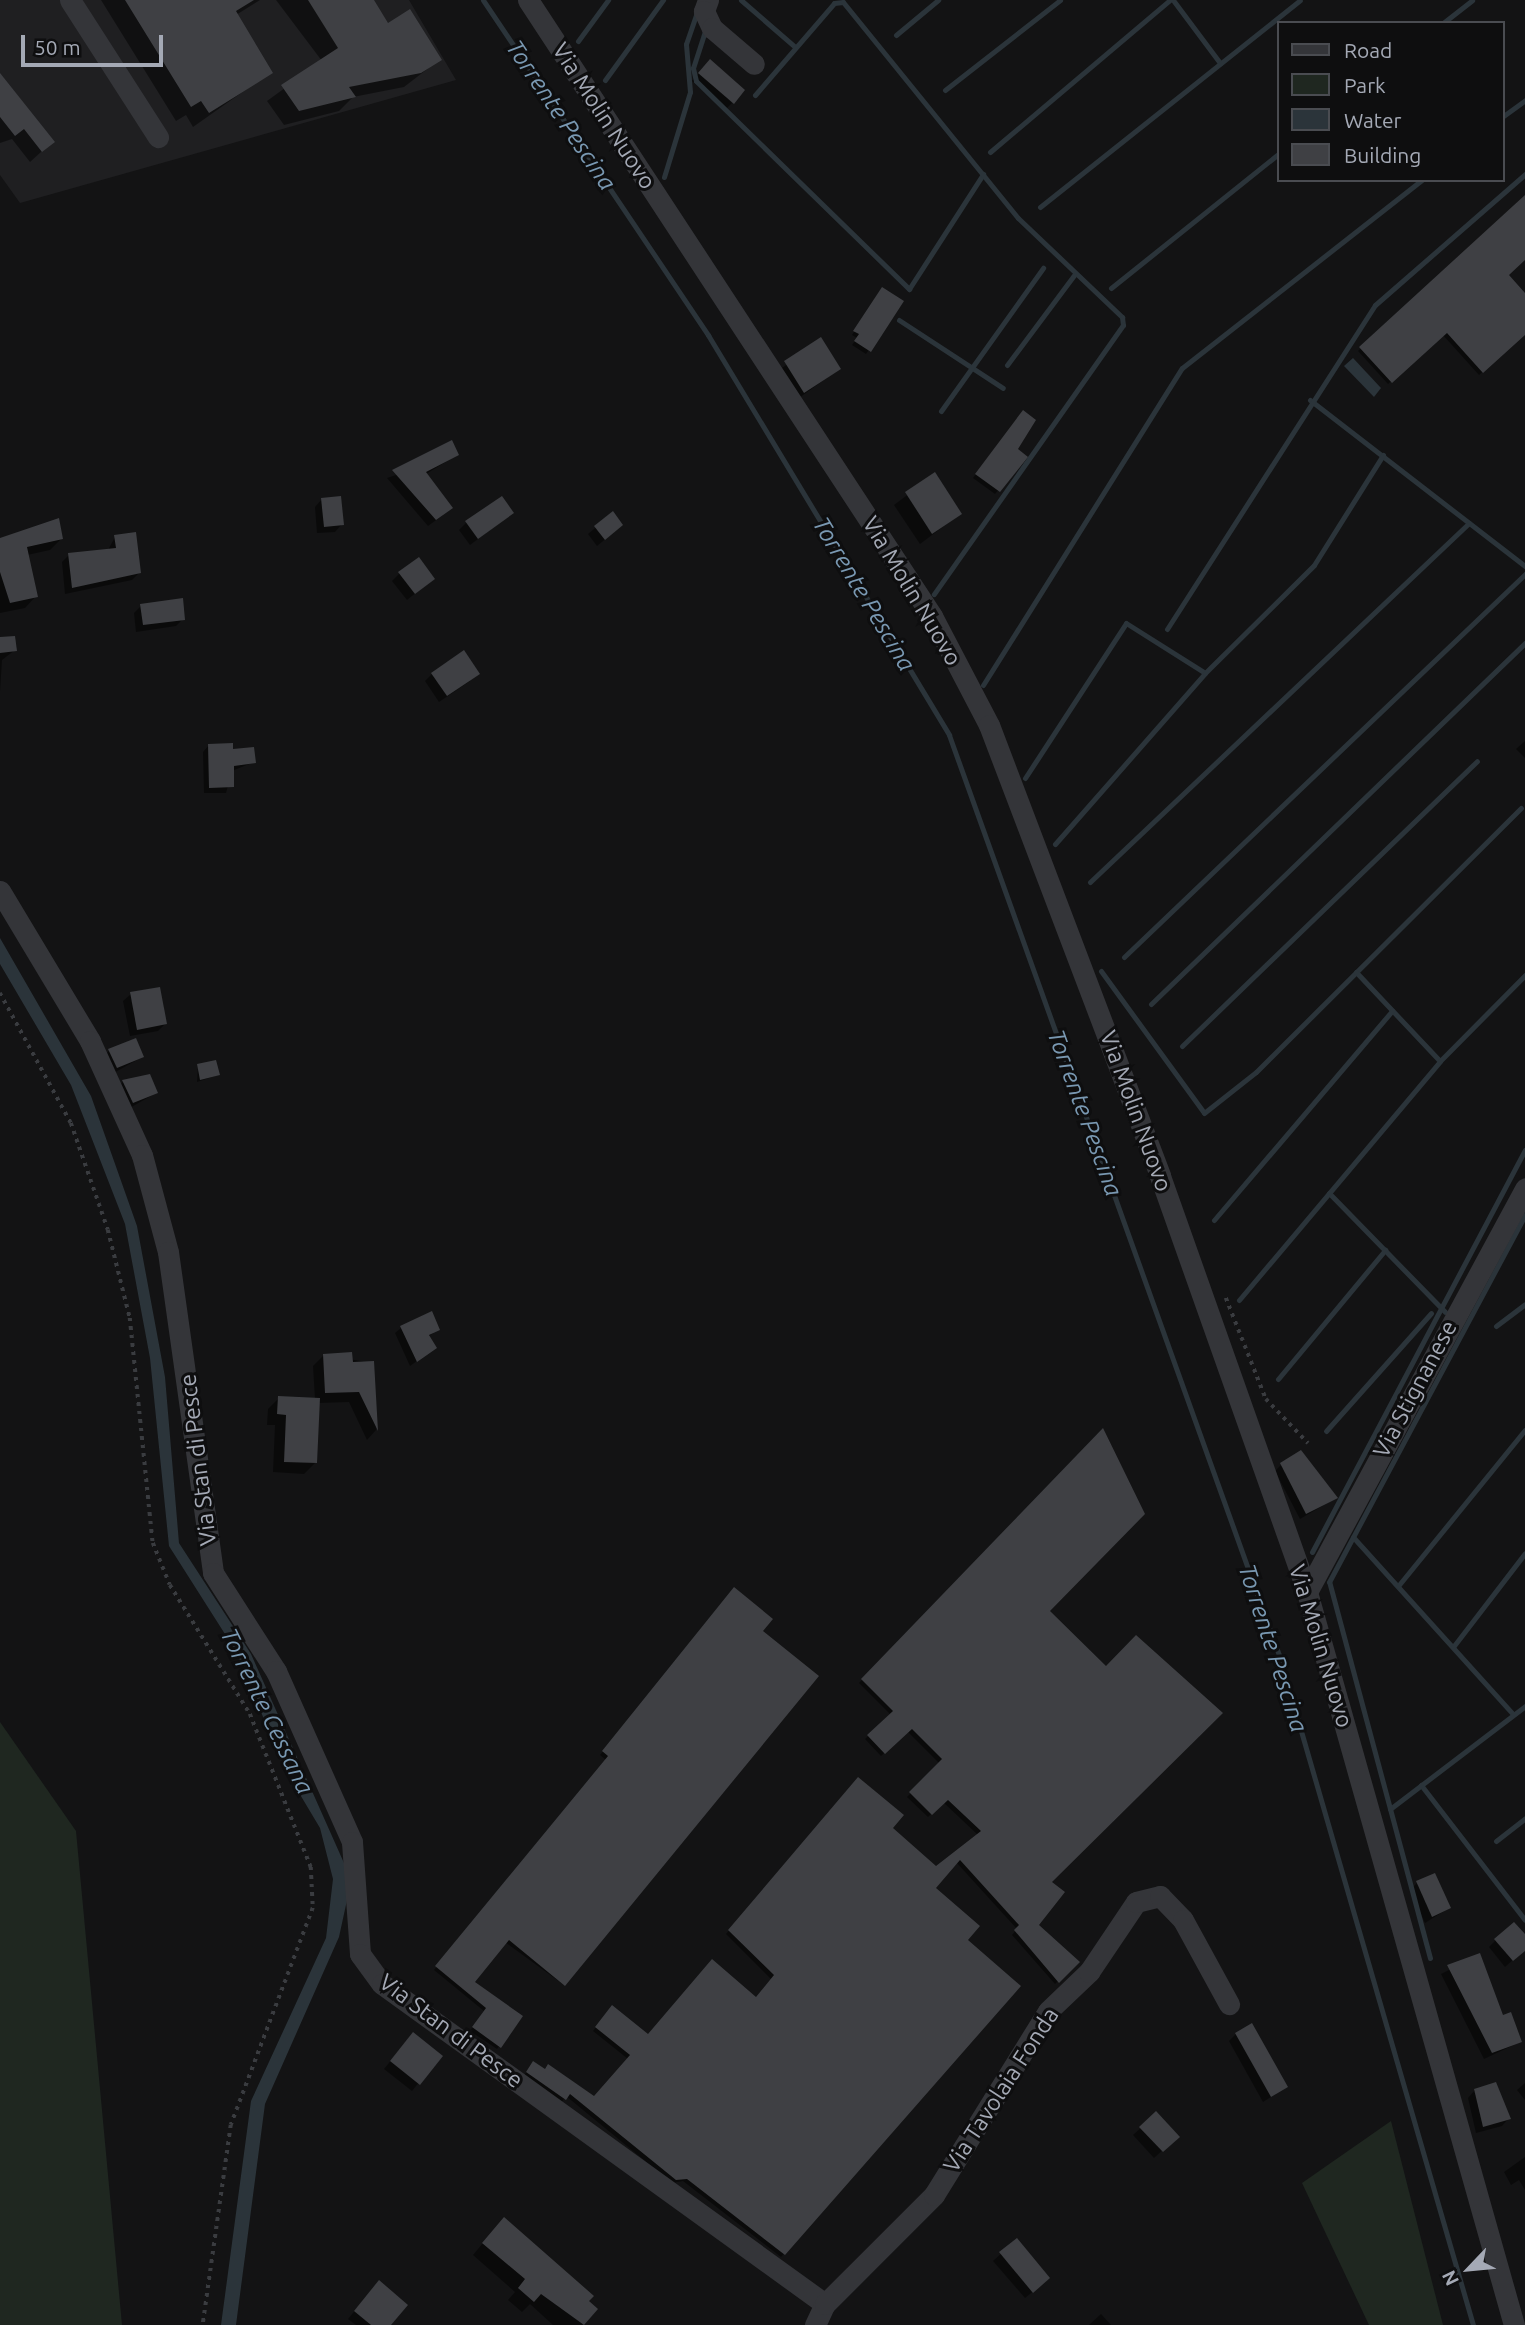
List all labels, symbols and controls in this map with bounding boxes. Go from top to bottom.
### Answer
scale bar [24,21,166,65]
legend [1276,21,1504,182]
water label: Torrente Pescina [500,34,622,196]
text: 50 m [34,35,81,59]
street label: Via Molin Nuovo [546,38,662,194]
text: Road [1344,38,1392,62]
text: Park [1344,73,1386,97]
text: Water [1344,108,1402,132]
text: Building [1344,143,1421,167]
street label: Via Molin Nuovo [857,511,967,671]
water label: Torrente Pescina [807,512,921,676]
water label: Torrente Pescina [1042,1026,1128,1200]
street label: Via Molin Nuovo [1094,1027,1178,1195]
street label: Via Stignanese [1367,1316,1463,1462]
street label: Via Stan di Pesce [174,1373,222,1547]
water label: Torrente Pescina [1232,1560,1314,1736]
street label: Via Molin Nuovo [1283,1561,1359,1731]
water label: Torrente Cessana [214,1623,320,1799]
street label: Via Stan di Pesce [374,1968,528,2094]
street label: Via Tavolaia Fonda [937,2002,1065,2178]
north arrow [1434,2234,1504,2304]
text: N [1437,2267,1463,2289]

